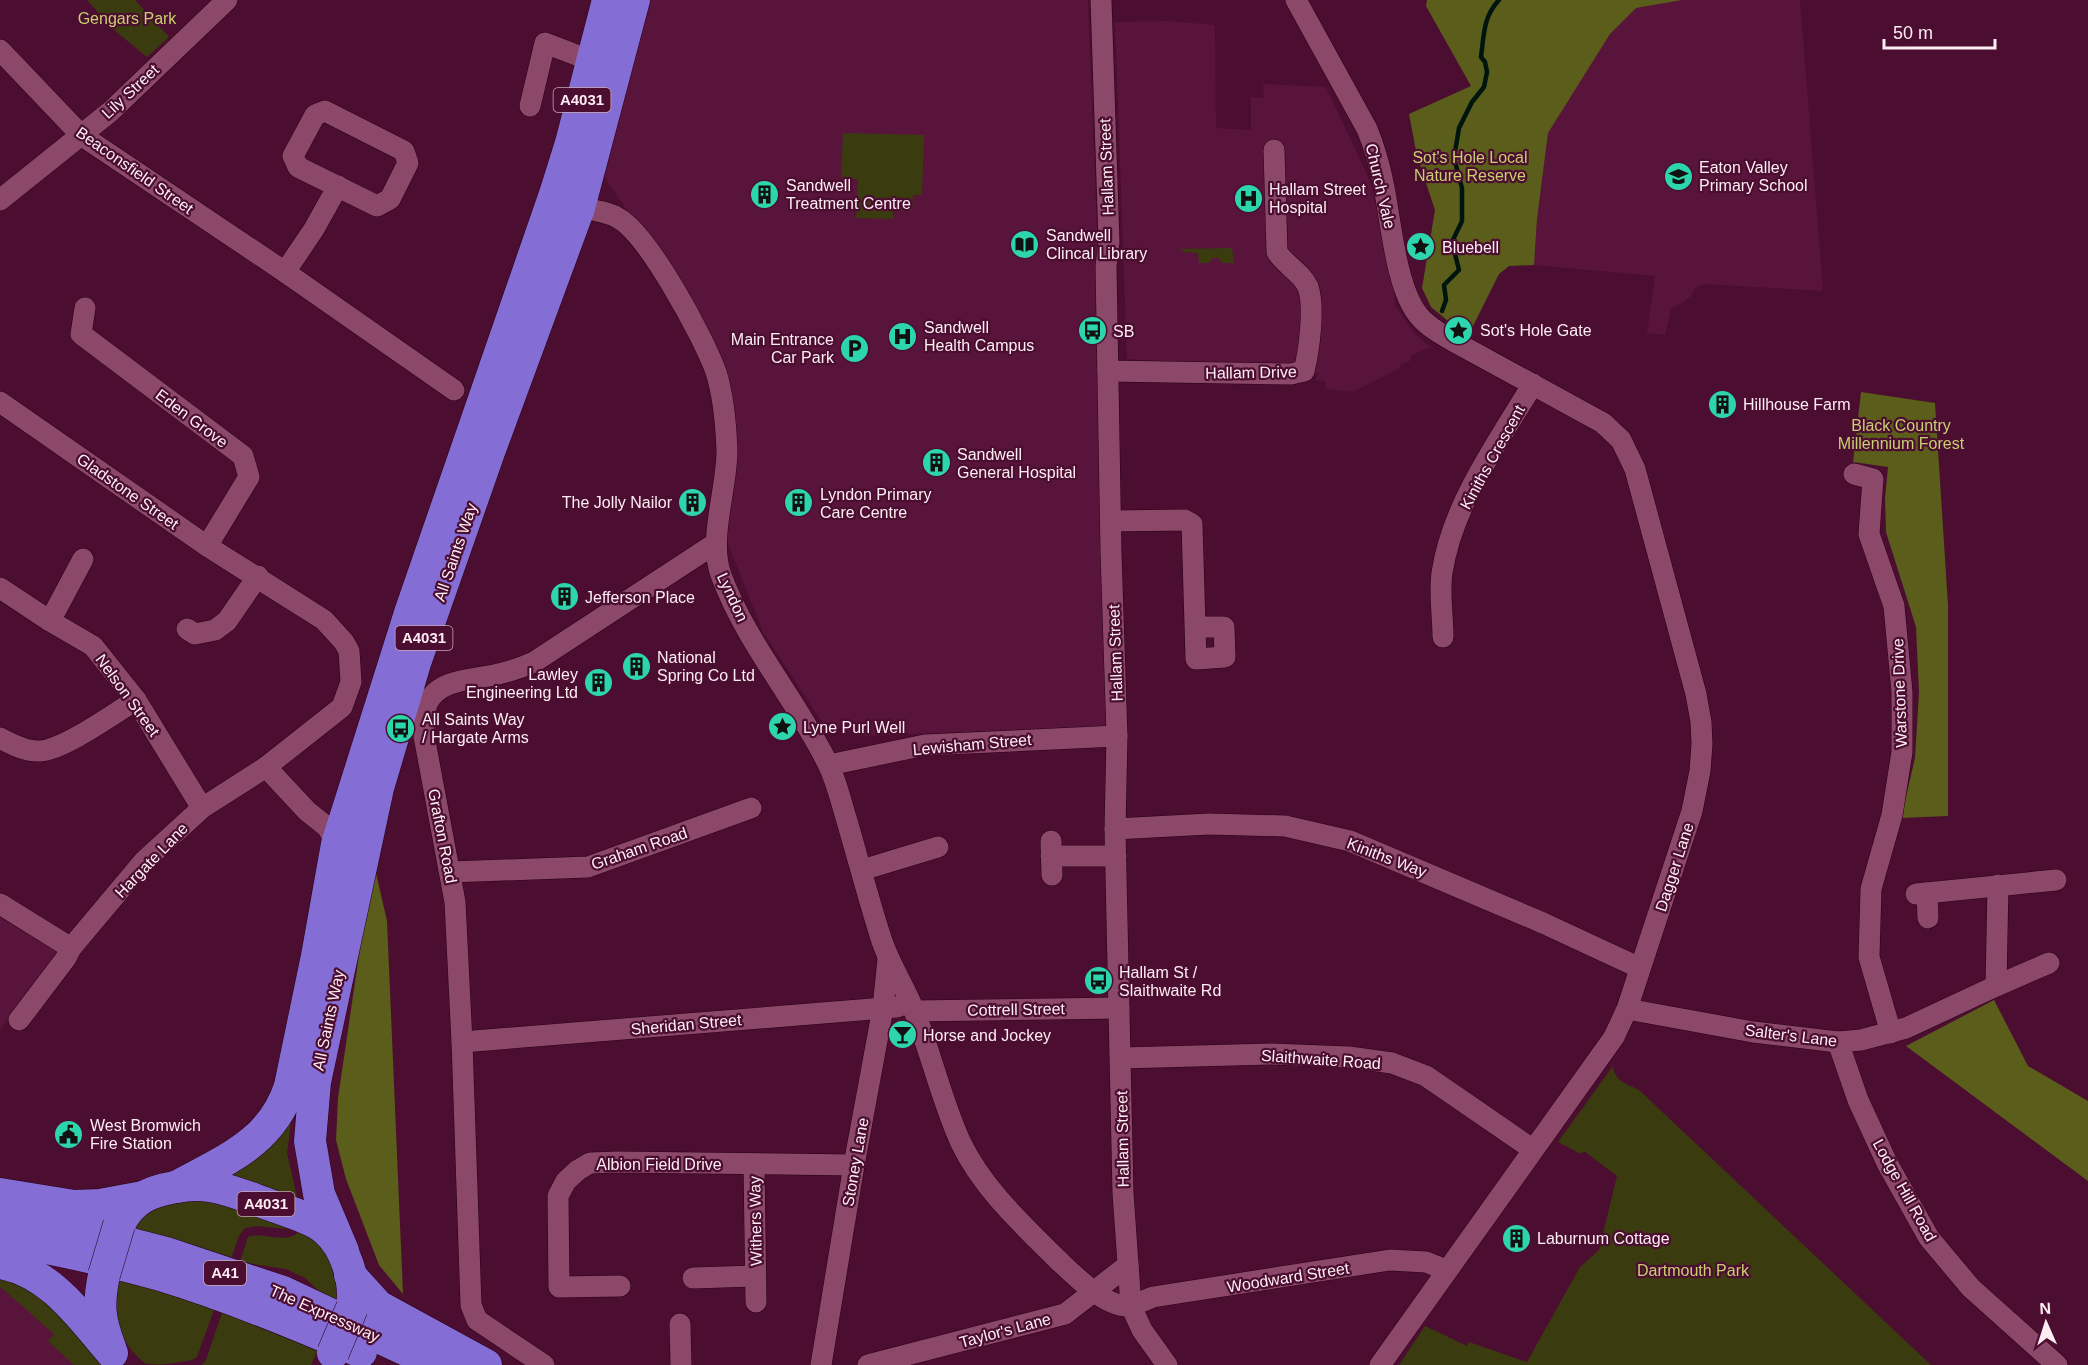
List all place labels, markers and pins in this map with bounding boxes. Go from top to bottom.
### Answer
place label: Eaton Valley Primary School [1699,159,1807,194]
school or university icon: Eaton Valley Primary School [1662,160,1694,192]
place label: Sandwell Treatment Centre [786,177,911,212]
building icon: Sandwell Treatment Centre [749,178,781,210]
place label: Hallam Street Hospital [1269,181,1366,216]
hospital icon: Hallam Street Hospital [1232,182,1264,214]
place label: Sandwell Clincal Library [1046,227,1147,262]
library icon: Sandwell Clincal Library [1009,228,1041,260]
place icon: Bluebell [1405,231,1437,263]
place label: Bluebell [1442,239,1499,256]
place icon: Sot's Hole Gate [1443,314,1475,346]
bus stop icon: SB [1076,315,1108,347]
place label: Sandwell Health Campus [924,319,1034,354]
hospital icon: Sandwell Health Campus [887,320,919,352]
place label: Sot's Hole Gate [1480,322,1592,339]
place label: SB [1113,323,1134,340]
place label: Main Entrance Car Park [731,331,835,366]
parking icon: Main Entrance Car Park [839,332,871,364]
building icon: Hillhouse Farm [1706,388,1738,420]
place label: Hillhouse Farm [1743,396,1851,413]
place label: Sandwell General Hospital [957,446,1076,481]
building icon: Sandwell General Hospital [920,447,952,479]
building icon: The Jolly Nailor [677,486,709,518]
place label: Lyndon Primary Care Centre [820,486,931,521]
building icon: Lyndon Primary Care Centre [783,487,815,519]
place label: The Jolly Nailor [562,494,673,511]
building icon: Jefferson Place [548,581,580,613]
place label: Jefferson Place [585,589,695,606]
place label: National Spring Co Ltd [657,649,755,684]
building icon: National Spring Co Ltd [620,650,652,682]
place label: Lawley Engineering Ltd [466,666,578,701]
building icon: Lawley Engineering Ltd [583,667,615,699]
place label: All Saints Way / Hargate Arms [422,711,529,746]
place icon: Lyne Purl Well [766,711,798,743]
bus stop icon: All Saints Way / Hargate Arms [385,712,417,744]
place label: Lyne Purl Well [803,719,905,736]
place label: Hallam St / Slaithwaite Rd [1119,964,1221,999]
bus stop icon: Hallam St / Slaithwaite Rd [1082,965,1114,997]
bar icon: Horse and Jockey [886,1019,918,1051]
place label: Horse and Jockey [923,1027,1051,1044]
place label: West Bromwich Fire Station [90,1117,201,1152]
public building icon: West Bromwich Fire Station [53,1118,85,1150]
building icon: Laburnum Cottage [1500,1222,1532,1254]
place label: Laburnum Cottage [1537,1230,1670,1247]

